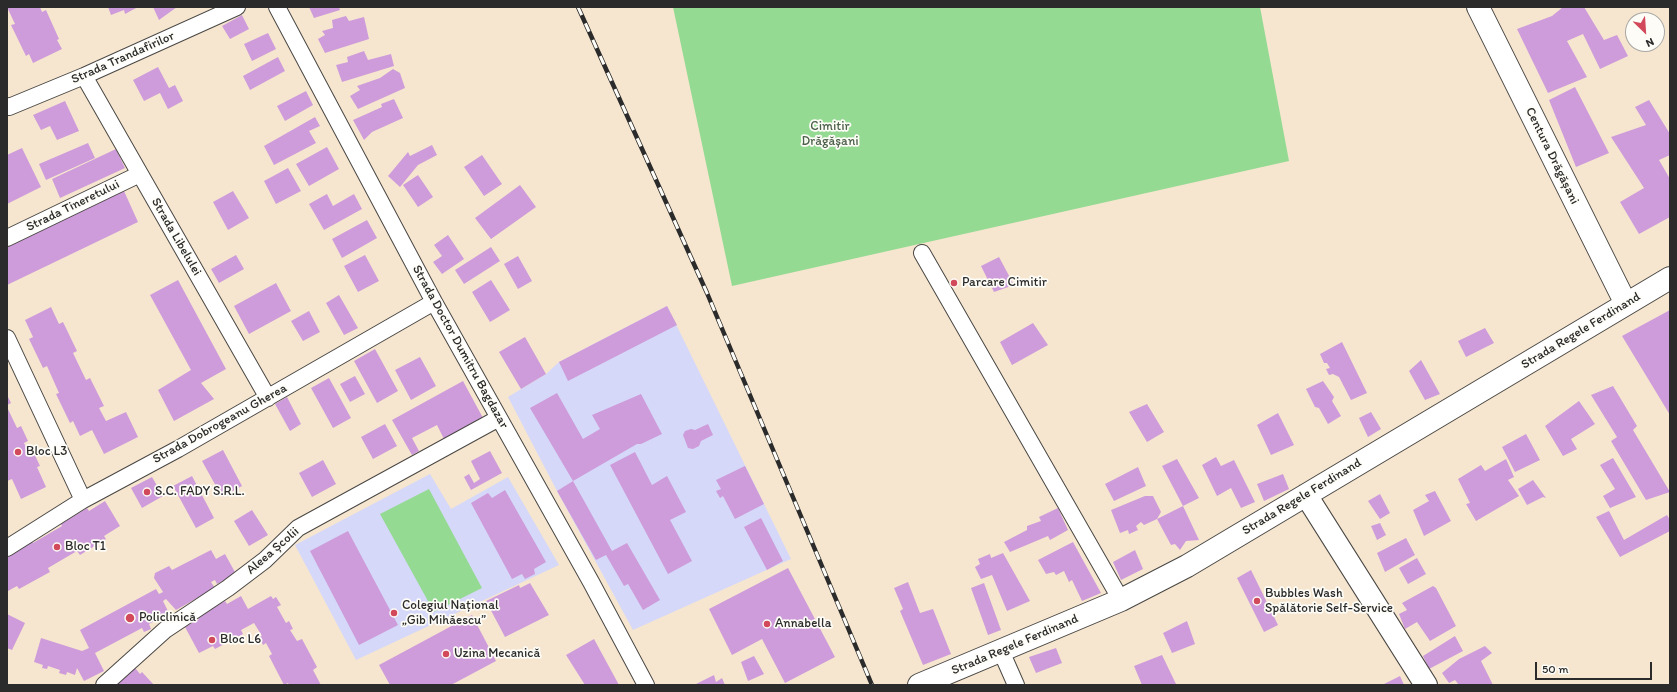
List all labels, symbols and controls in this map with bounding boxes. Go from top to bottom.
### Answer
north arrow [1625,12,1665,52]
street label: Strada Trandafirilor [69,28,177,88]
text: N [1644,35,1656,50]
street label: Centura Drăgășani [1522,105,1582,207]
park label: Cimitir Drăgășani [801,119,859,150]
street label: Strada Tineretului [24,177,122,235]
street label: Strada Libelulei [147,195,205,279]
street label: Strada Doctor Dumitru Bagdazar [408,263,512,431]
place label: Parcare Cimitir [962,275,1047,291]
marker: Parcare Cimitir [949,278,959,288]
street label: Strada Regele Ferdinand [1519,289,1643,373]
street label: Strada Dobrogeanu Gherea [150,381,290,467]
place label: Bloc L3 [26,444,67,460]
marker: Bloc L3 [13,447,23,457]
street label: Strada Regele Ferdinand [1240,455,1364,539]
place label: S.C. FADY S.R.L. [155,484,245,500]
marker: S.C. FADY S.R.L. [142,487,152,497]
street label: Aleea Școlii [244,524,302,578]
place label: Bloc T1 [65,539,106,555]
marker: Bloc T1 [52,542,62,552]
place label: Bubbles Wash Spălătorie Self-Service [1265,586,1393,617]
marker: Bubbles Wash Spălătorie Self-Service [1252,596,1262,606]
place label: Colegiul Național „Gib Mihăescu” [402,598,499,629]
marker: Colegiul Național „Gib Mihăescu” [389,608,399,618]
place label: Policlinică [139,610,196,626]
street label: Strada Regele Ferdinand [949,611,1081,679]
marker: Policlinică [124,612,136,624]
place label: Annabella [775,616,831,632]
marker: Annabella [762,619,772,629]
place label: Bloc L6 [220,632,261,648]
marker: Bloc L6 [207,635,217,645]
place label: Uzina Mecanică [454,646,540,662]
marker: Uzina Mecanică [441,649,451,659]
scale bar [1537,654,1654,680]
text: 50 m [1542,662,1568,676]

